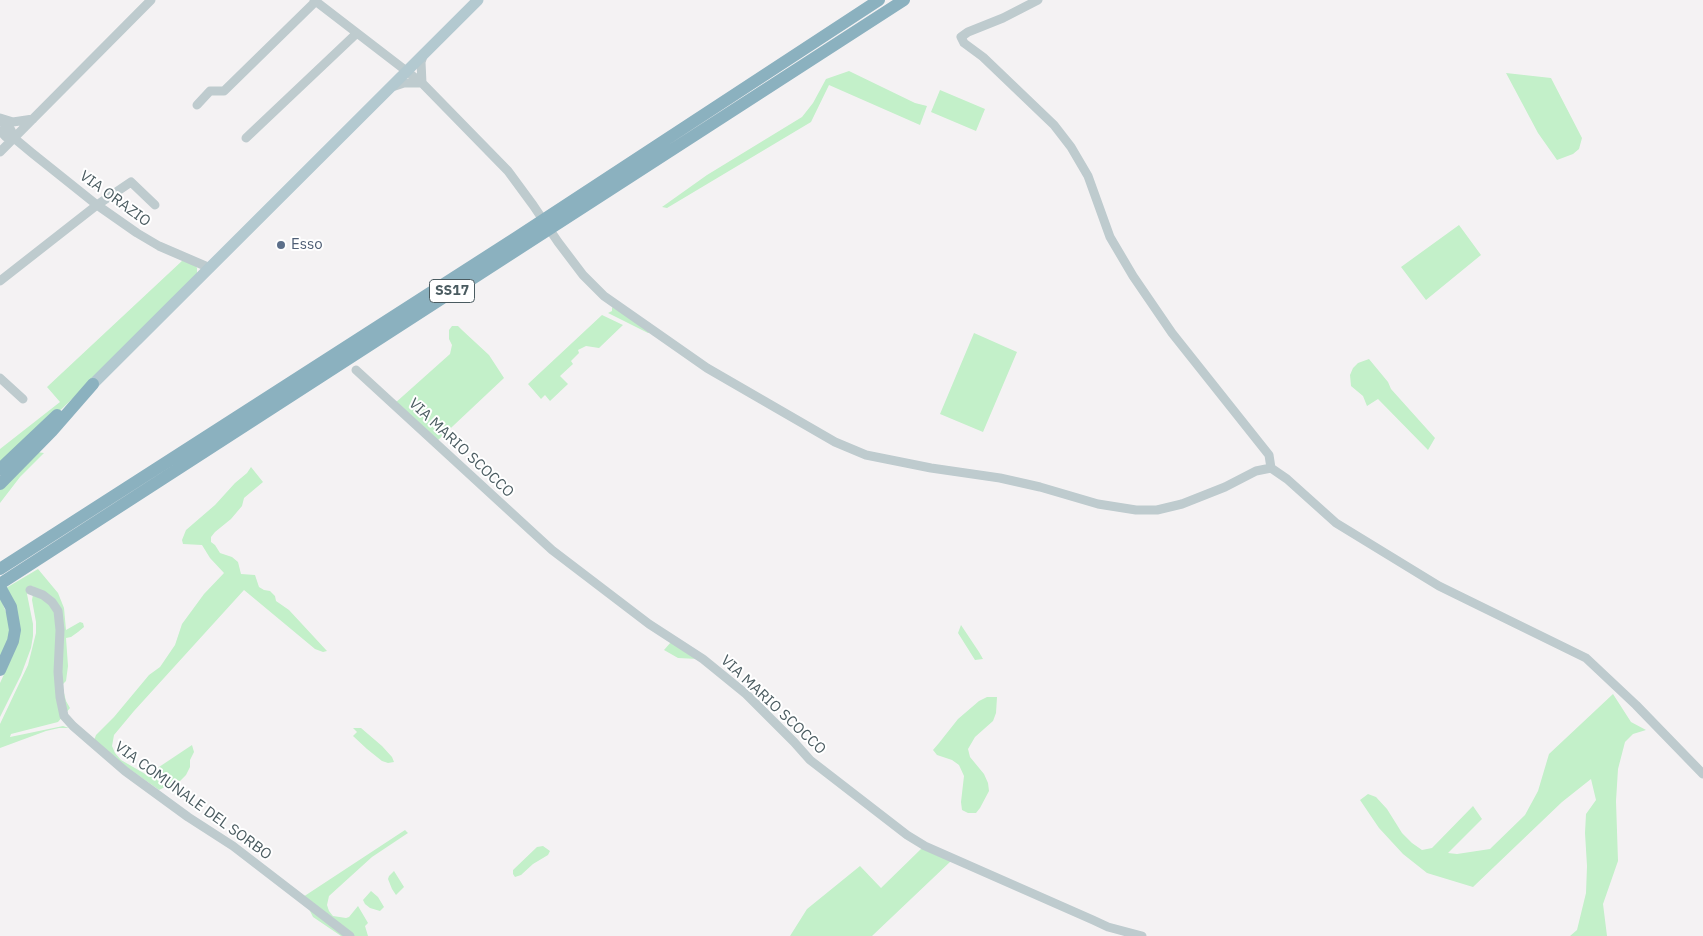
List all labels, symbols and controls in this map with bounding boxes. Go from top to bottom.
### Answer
street label: VIA ORAZIO [76,167,154,231]
place label: Esso [291,236,323,254]
marker: Esso [275,239,287,251]
road number: SS17 [430,280,474,302]
street label: VIA MARIO SCOCCO [405,395,517,501]
street label: VIA MARIO SCOCCO [717,652,829,758]
street label: VIA COMUNALE DEL SORBO [111,738,275,864]

